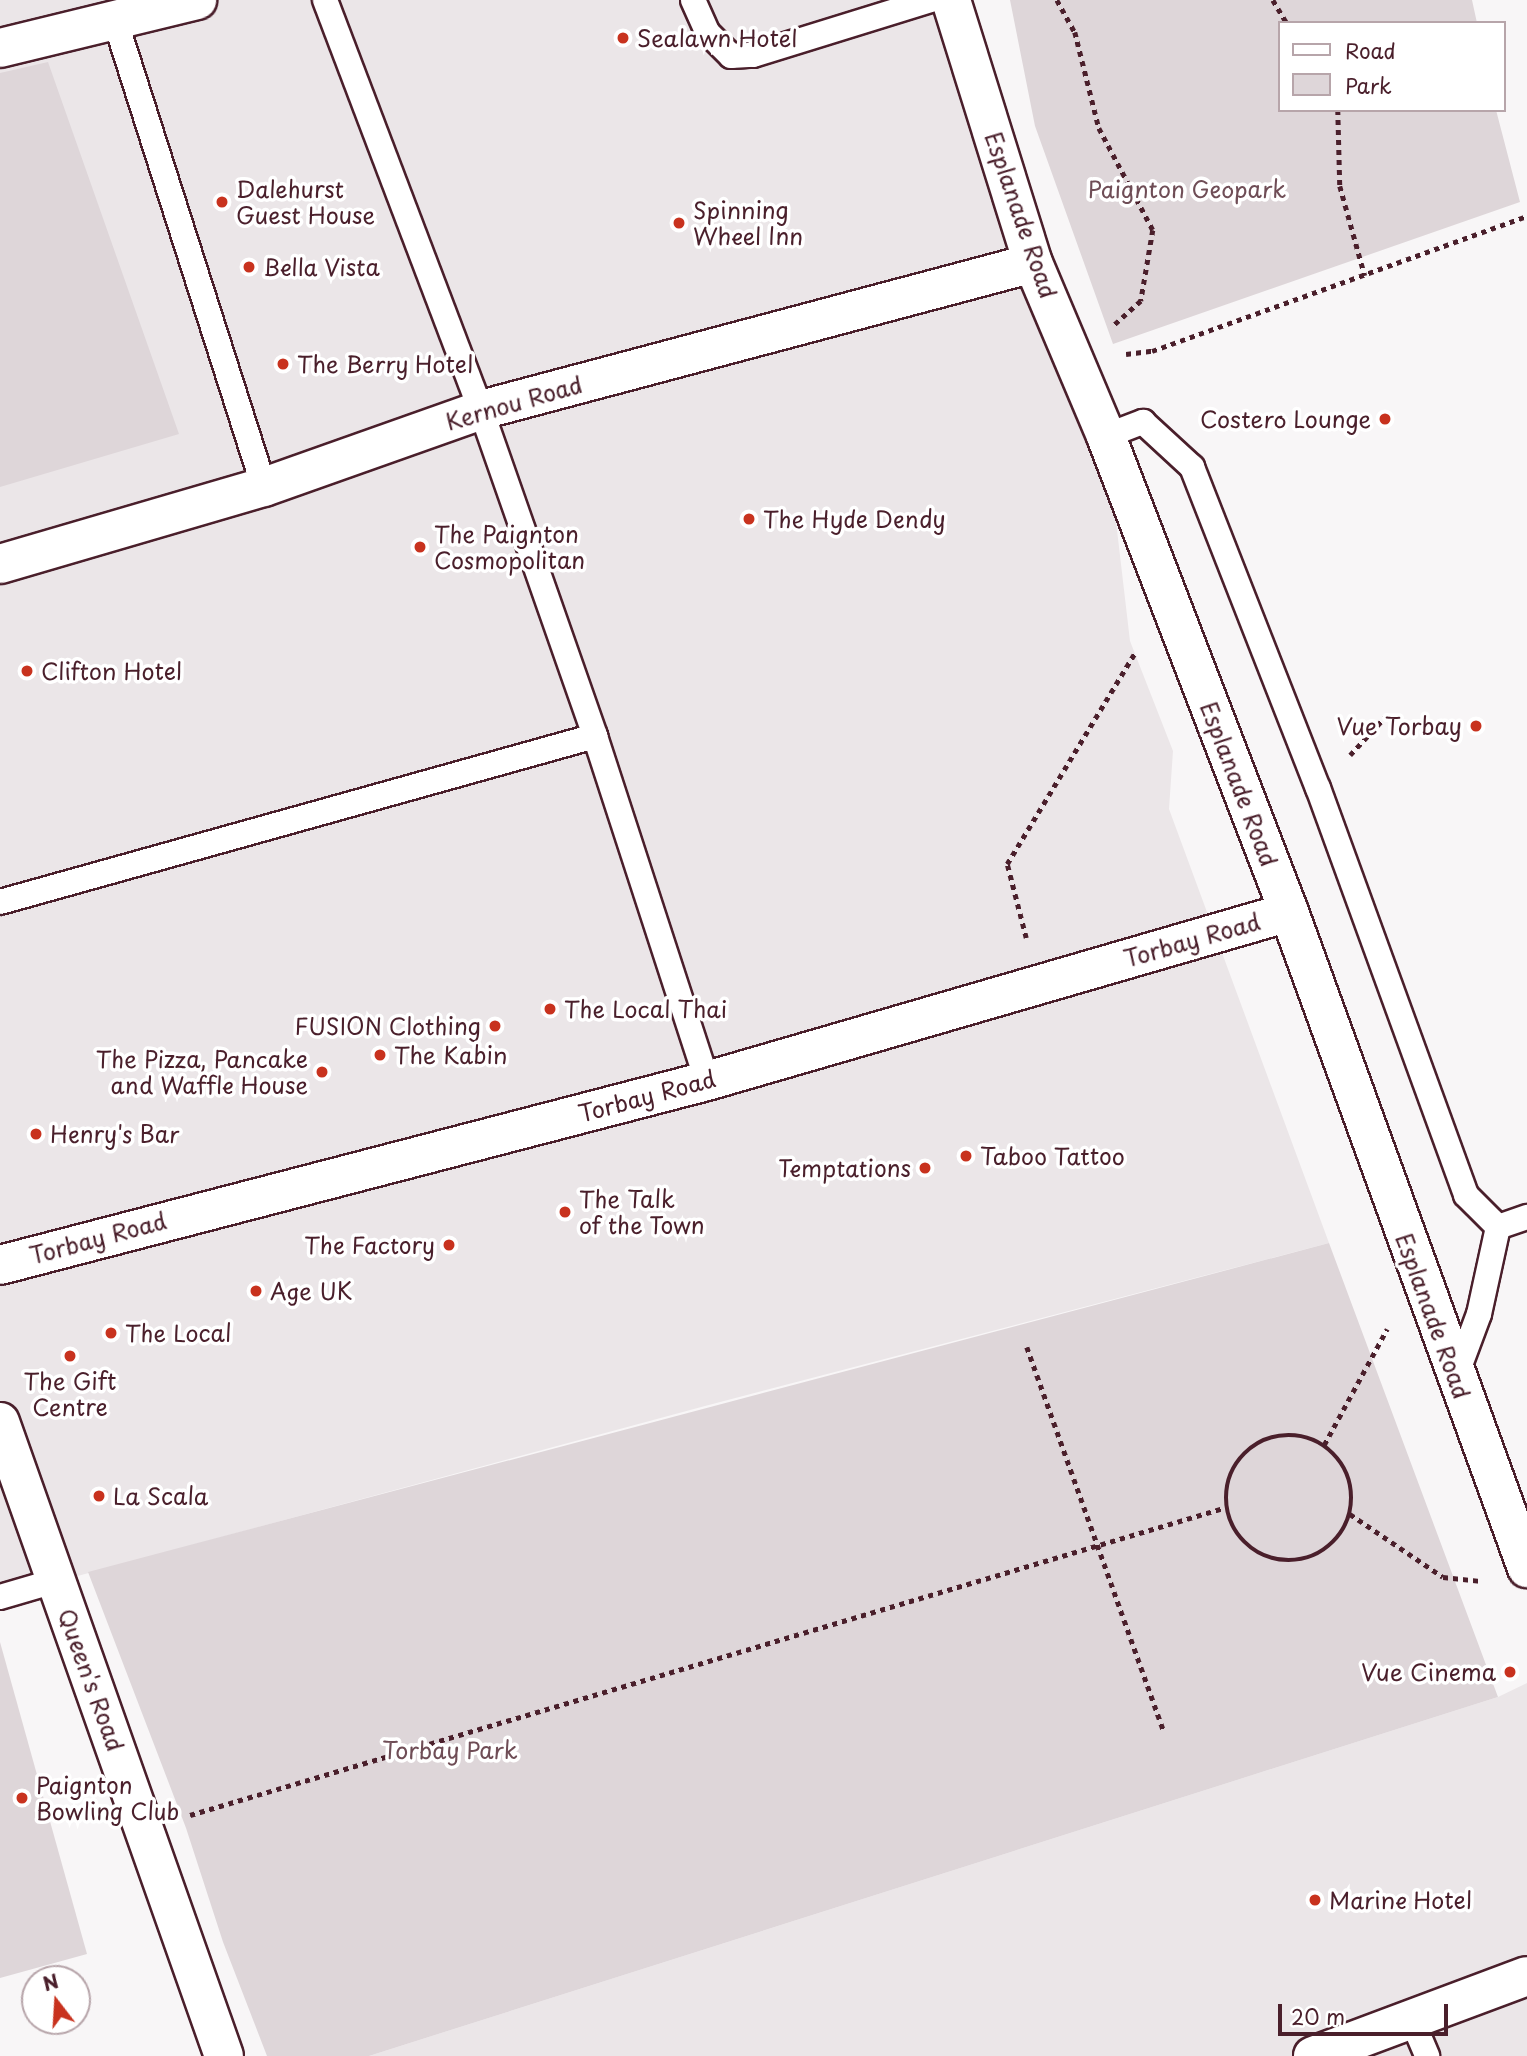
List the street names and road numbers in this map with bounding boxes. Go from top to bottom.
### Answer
street label: Esplanade Road [979,127,1063,303]
street label: Kernou Road [442,370,586,436]
street label: Esplanade Road [1195,697,1283,871]
street label: Torbay Road [1121,907,1263,973]
street label: Torbay Road [576,1065,718,1127]
street label: Torbay Road [27,1207,169,1269]
street label: Esplanade Road [1390,1229,1476,1403]
street label: Queen's Road [52,1605,130,1755]

